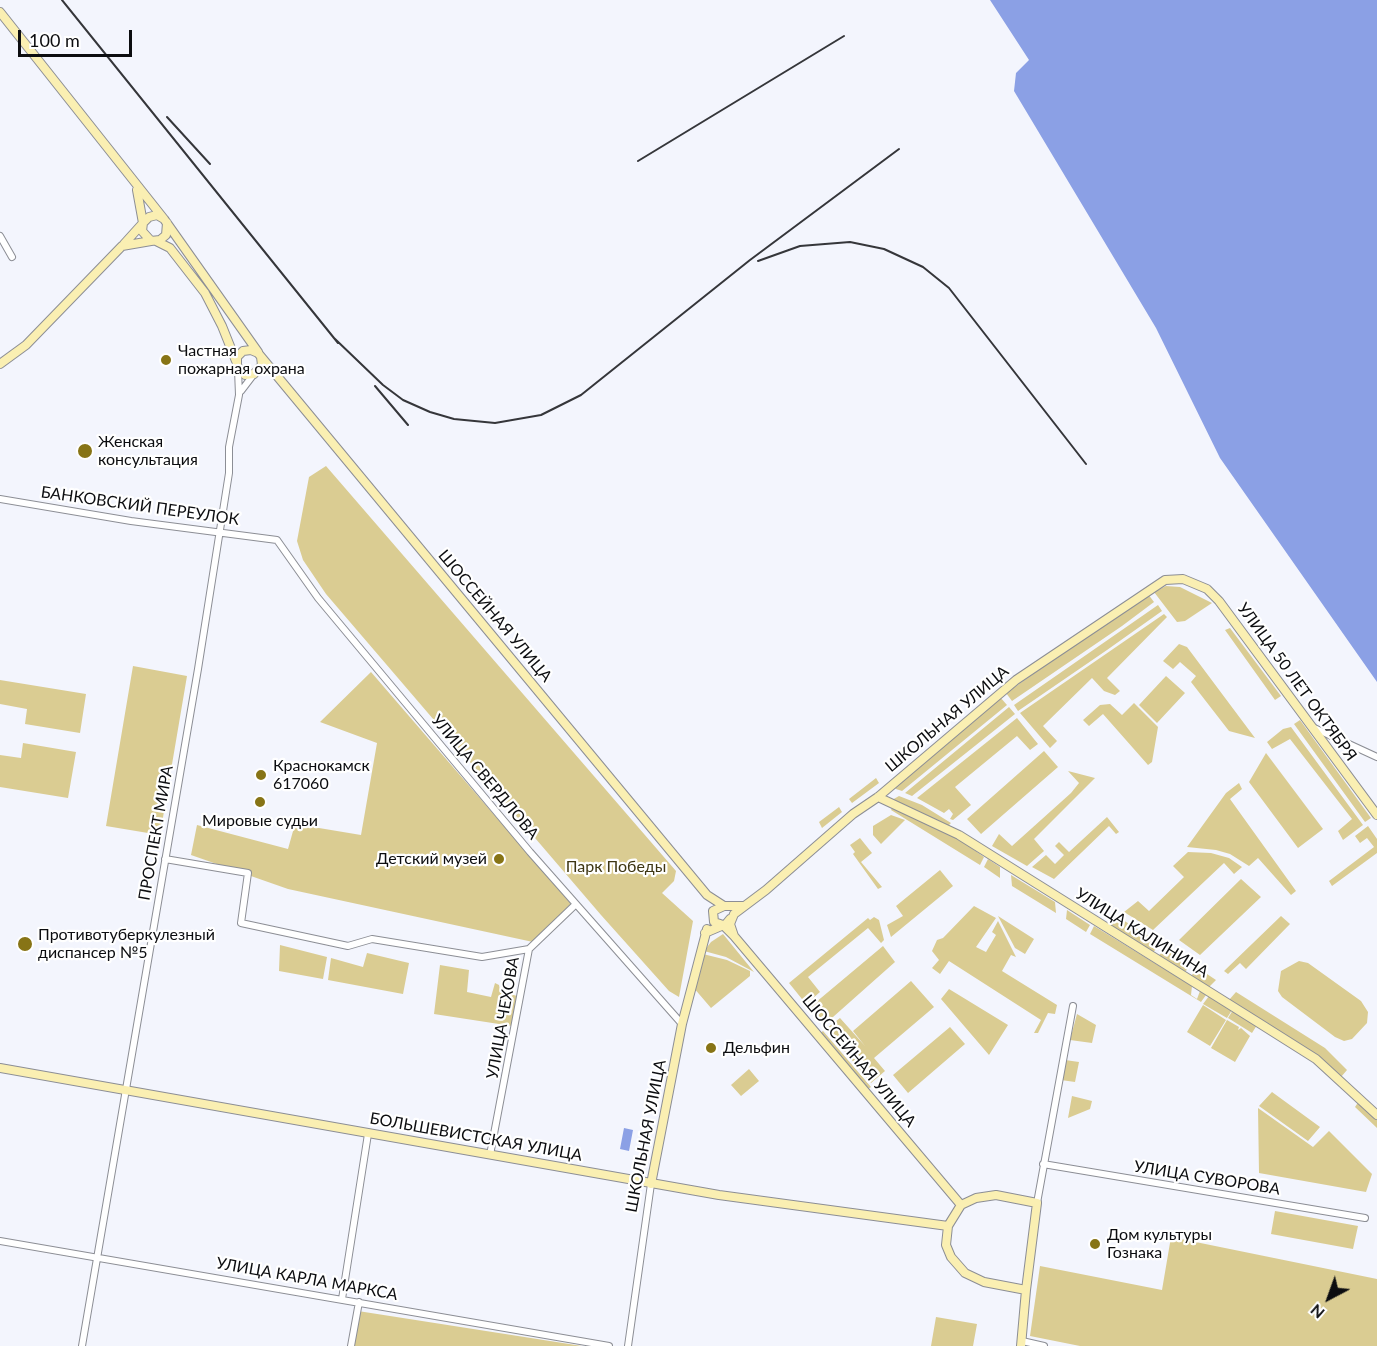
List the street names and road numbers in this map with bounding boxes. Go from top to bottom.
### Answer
street label: БАНКОВСКИЙ ПЕРЕУЛОК [40,483,240,529]
street label: ШОССЕЙНАЯ УЛИЦА [434,546,556,686]
street label: УЛИЦА 50 ЛЕТ ОКТЯБРЯ [1233,599,1361,765]
street label: ШКОЛЬНАЯ УЛИЦА [881,662,1013,776]
street label: УЛИЦА СВЕРДЛОВА [427,711,543,843]
street label: ПРОСПЕКТ МИРА [135,764,177,902]
street label: УЛИЦА КАЛИНИНА [1072,884,1212,982]
street label: УЛИЦА ЧЕХОВА [483,955,523,1081]
street label: ШОССЕЙНАЯ УЛИЦА [798,991,920,1131]
street label: ШКОЛЬНАЯ УЛИЦА [622,1058,670,1214]
street label: БОЛЬШЕВИСТСКАЯ УЛИЦА [368,1109,584,1165]
street label: УЛИЦА СУВОРОВА [1133,1157,1281,1199]
street label: УЛИЦА КАРЛА МАРКСА [215,1254,399,1304]

